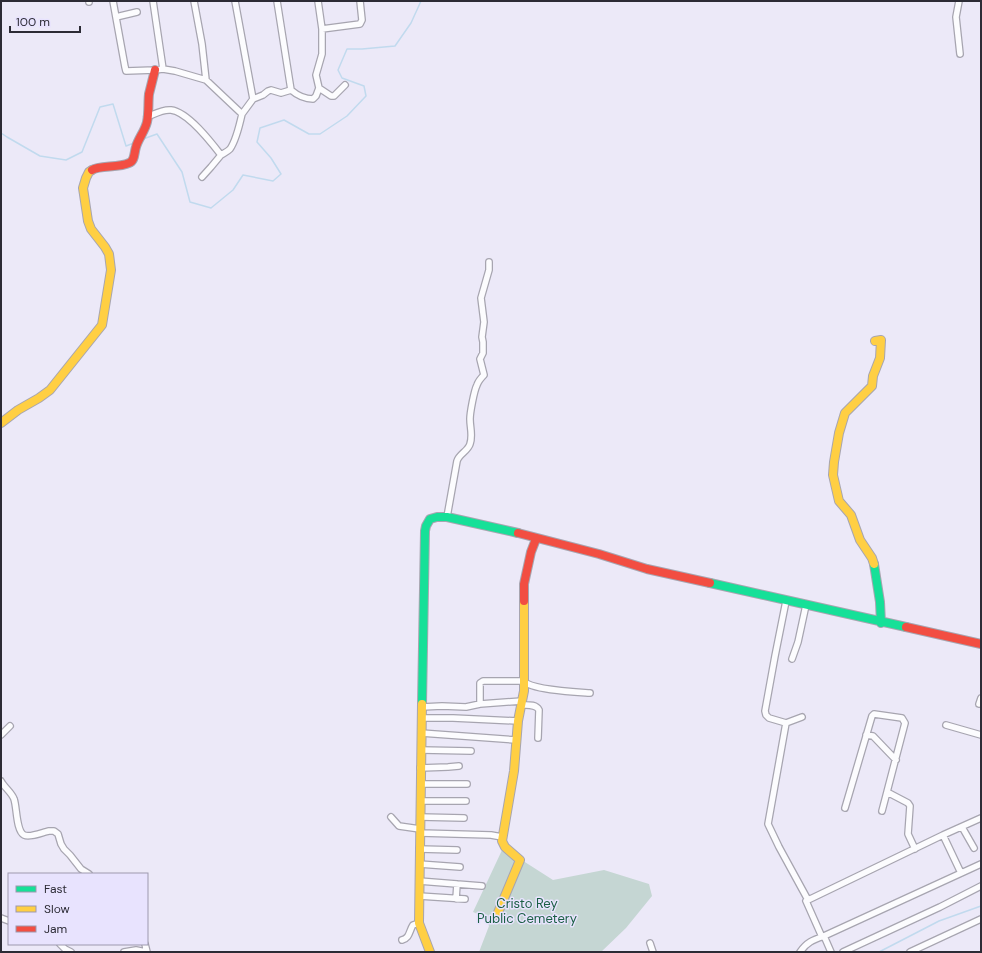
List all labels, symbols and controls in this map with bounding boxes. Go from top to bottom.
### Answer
scale bar [10,8,80,34]
text: 100 m [16,14,50,30]
legend [8,873,148,945]
text: Fast [44,881,67,897]
park label: Cristo Rey Public Cemetery [477,895,577,927]
text: Slow [44,901,70,917]
text: Jam [44,921,67,937]

